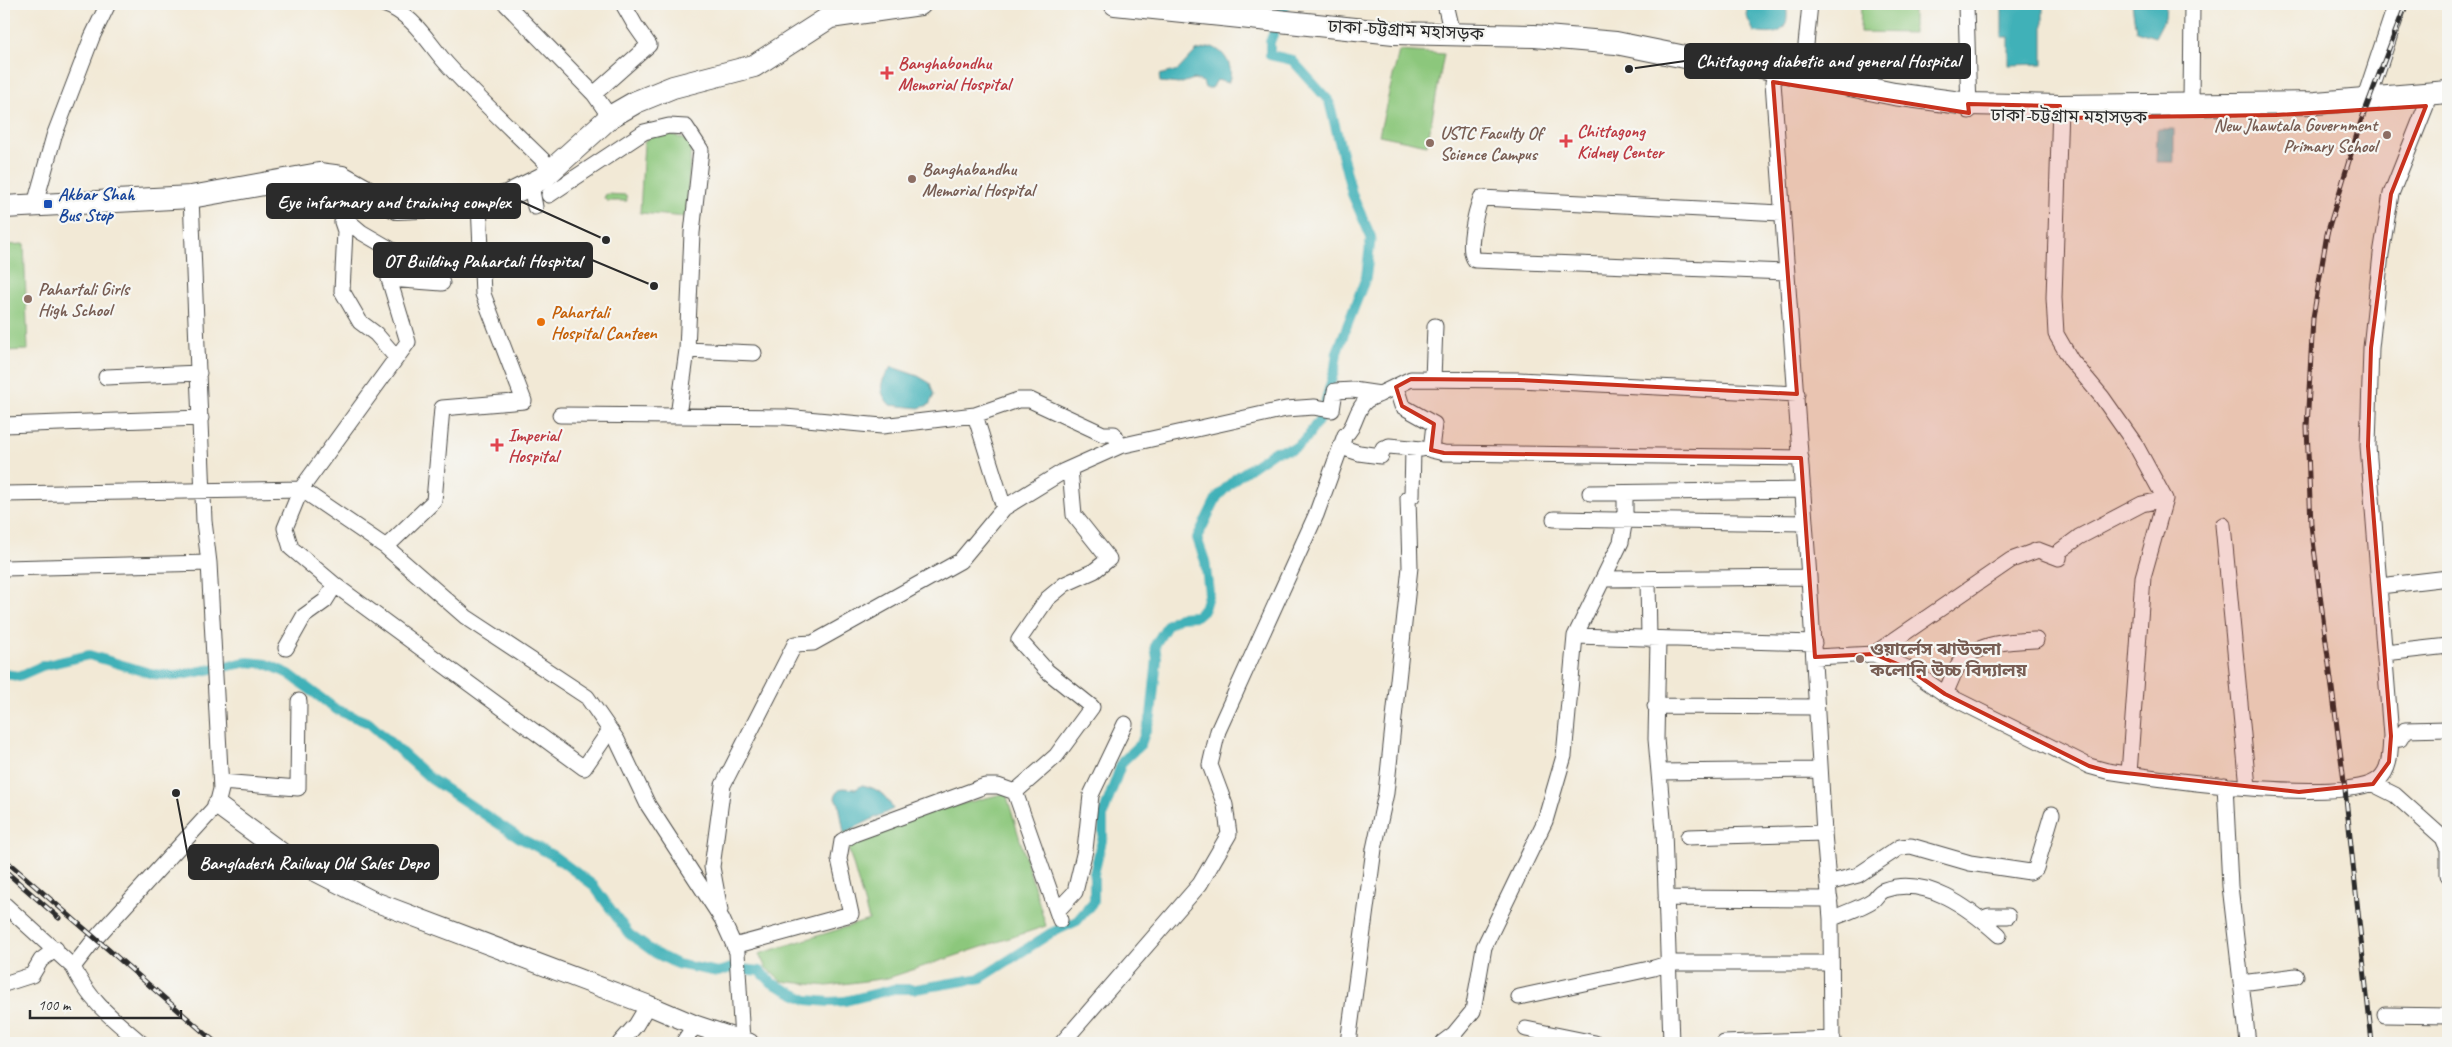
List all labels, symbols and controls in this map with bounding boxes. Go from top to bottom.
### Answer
street label: ঢাকা-চট্টগ্রাম মহাসড়ক [1326,15,1485,45]
callout: Chittagong diabetic and general Hospital [1685,44,1970,78]
text: Chittagong diabetic and general Hospital [1696,49,1964,73]
place label: Banghabondhu Memorial Hospital [898,52,1014,95]
marker: Banghabondhu Memorial Hospital [880,66,894,80]
street label: ঢাকা-চট্টগ্রাম মহাসড়ক [1990,104,2148,128]
place label: New Jhawtala Government Primary School [2214,114,2381,157]
place label: Chittagong Kidney Center [1577,120,1666,163]
place label: USTC Faculty Of Science Campus [1440,122,1547,165]
marker: New Jhawtala Government Primary School [2381,129,2393,141]
marker: Chittagong Kidney Center [1559,134,1573,148]
marker: USTC Faculty Of Science Campus [1424,137,1436,149]
place label: Banghabandhu Memorial Hospital [922,158,1038,201]
marker: Banghabandhu Memorial Hospital [906,173,918,185]
place label: Akbar Shah Bus Stop [58,183,135,226]
callout: Eye infarmary and training complex [267,184,520,218]
text: Eye infarmary and training complex [277,190,512,214]
marker: Akbar Shah Bus Stop [42,198,54,210]
callout: OT Building Pahartali Hospital [374,243,592,277]
text: OT Building Pahartali Hospital [384,249,586,273]
place label: Pahartali Girls High School [38,278,131,321]
marker: Pahartali Girls High School [22,293,34,305]
place label: Pahartali Hospital Canteen [551,301,657,344]
marker: Pahartali Hospital Canteen [535,316,547,328]
place label: Imperial Hospital [508,424,563,467]
marker: Imperial Hospital [490,438,504,452]
place label: ওয়ার্লেস ঝাউতলা কলোনি উচ্চ বিদ্যালয় [1869,638,2028,681]
marker: ওয়ার্লেস ঝাউতলা কলোনি উচ্চ বিদ্যালয় [1854,653,1866,665]
callout: Bangladesh Railway Old Sales Depo [189,845,438,879]
text: Bangladesh Railway Old Sales Depo [199,851,430,875]
scale bar [30,987,181,1019]
text: 100 m [38,996,72,1015]

